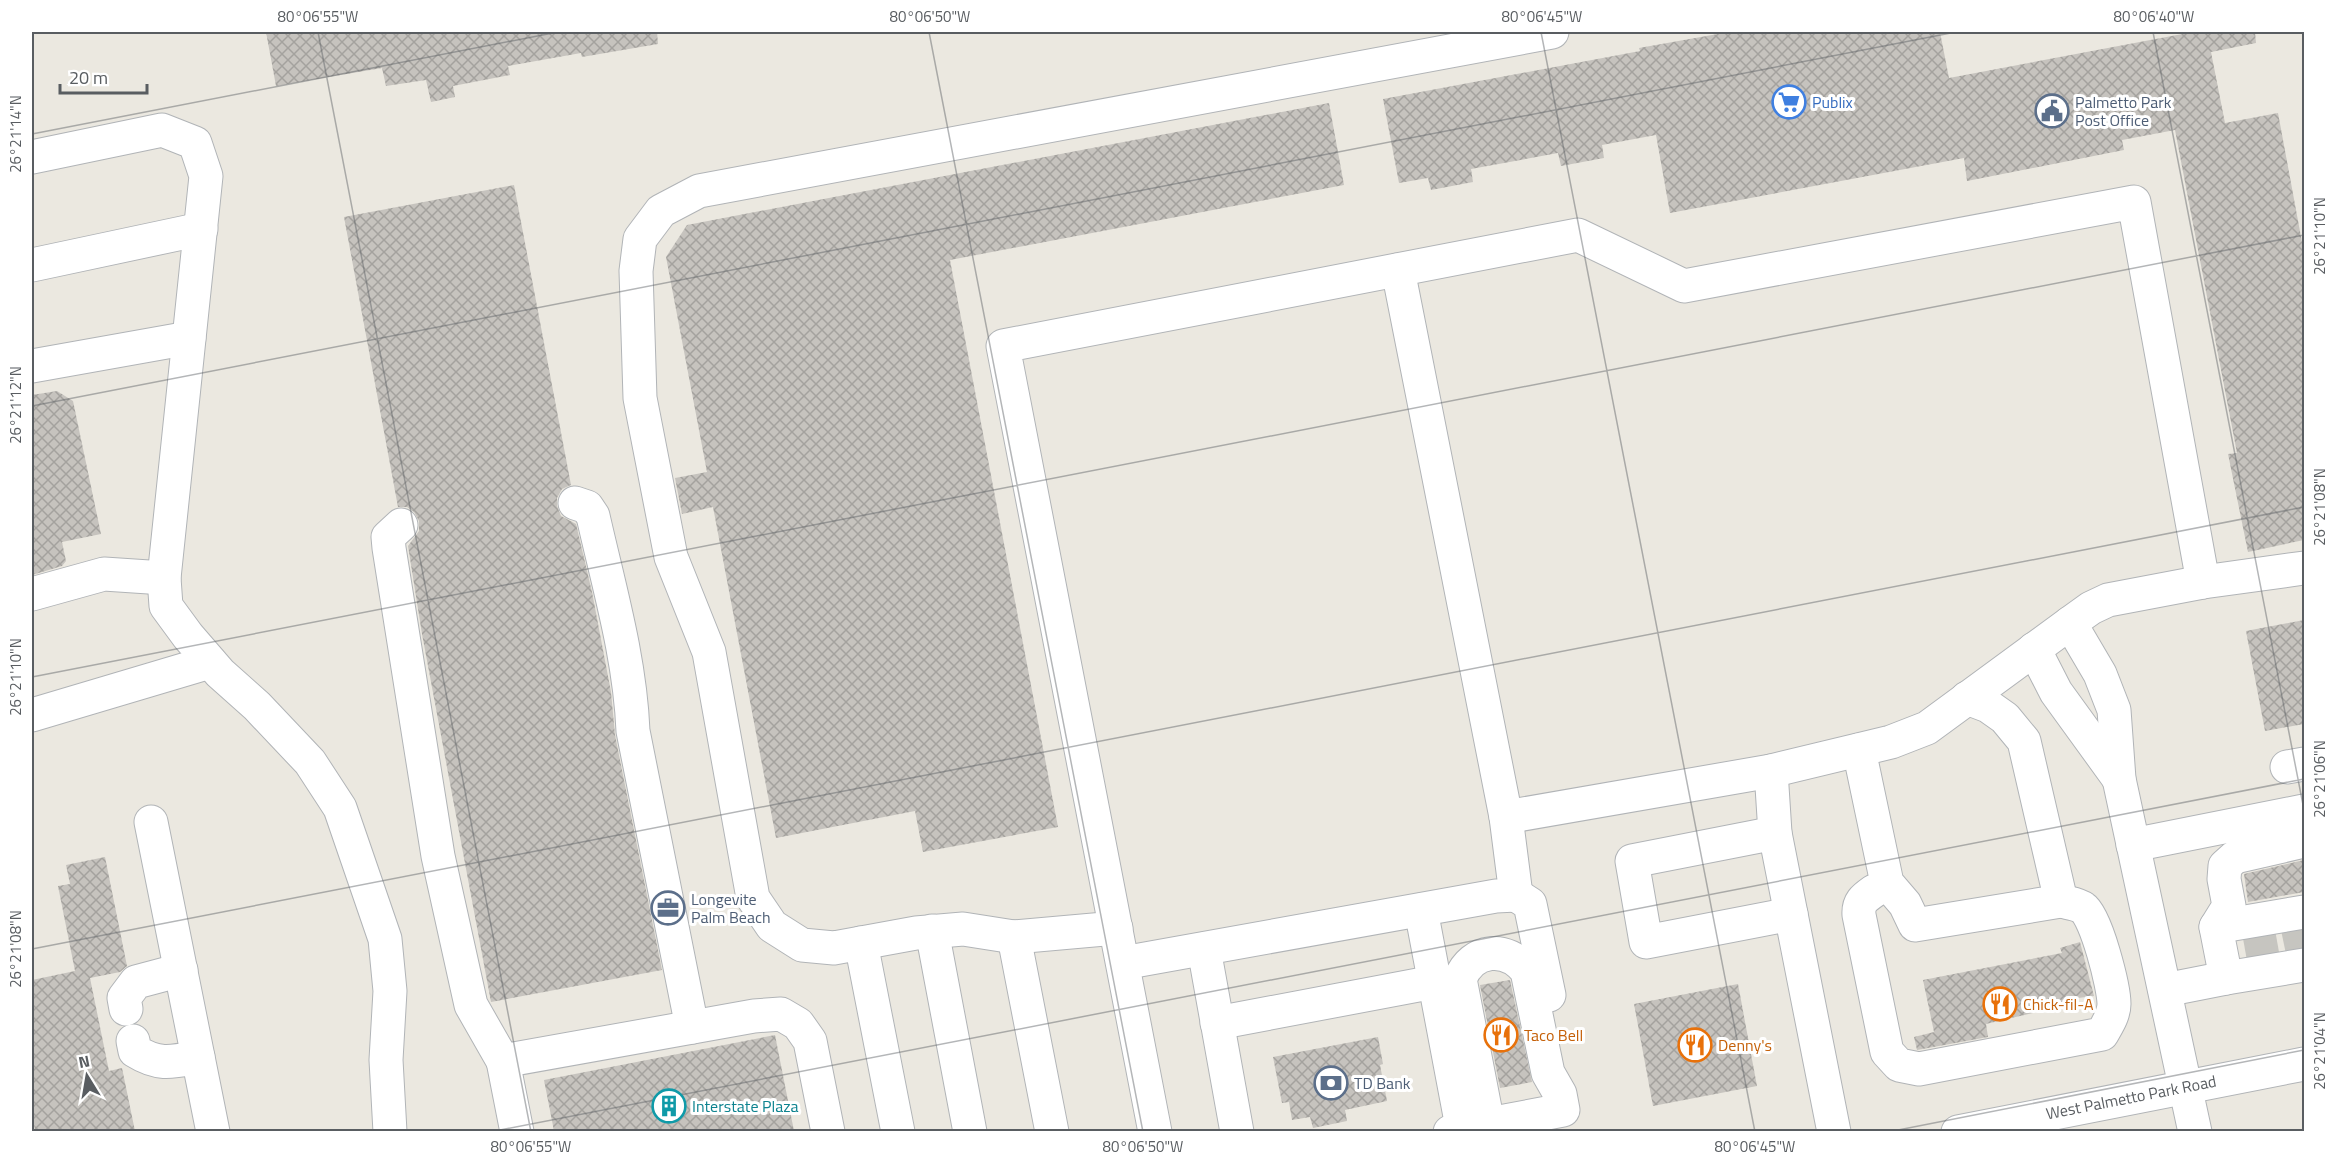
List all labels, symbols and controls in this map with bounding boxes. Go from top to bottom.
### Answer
text: 80°06'55"W [278,5,358,28]
text: 80°06'50"W [890,5,970,28]
text: 80°06'45"W [1502,5,1582,28]
text: 80°06'40"W [2114,5,2194,28]
scale bar [60,57,147,95]
text: 20 m [69,64,108,91]
supermarket icon: Publix [1771,84,1807,120]
place label: Publix [1812,90,1853,114]
place label: Palmetto Park Post Office [2075,90,2172,132]
public building icon: Palmetto Park Post Office [2034,93,2070,129]
text: 26°21'14"N [4,95,27,173]
text: 26°21'10"N [2308,197,2331,275]
text: 26°21'12"N [4,366,27,444]
text: 26°21'08"N [2308,468,2331,546]
text: 26°21'10"N [4,638,27,716]
text: 26°21'06"N [2308,740,2331,818]
place label: Longevite Palm Beach [691,887,771,929]
office icon: Longevite Palm Beach [650,890,686,926]
text: 26°21'08"N [4,910,27,988]
restaurant icon: Chick-fil-A [1982,986,2018,1022]
place label: Chick-fil-A [2023,992,2094,1016]
text: 26°21'04"N [2308,1012,2331,1090]
restaurant icon: Taco Bell [1483,1017,1519,1053]
place label: Taco Bell [1524,1023,1583,1047]
restaurant icon: Denny's [1677,1027,1713,1063]
place label: Denny's [1718,1033,1772,1057]
north arrow [57,1046,117,1106]
text: N [76,1048,92,1074]
bank icon: TD Bank [1313,1065,1349,1101]
street label: West Palmetto Park Road [2044,1069,2218,1125]
place label: TD Bank [1354,1071,1411,1095]
building icon: Interstate Plaza [651,1088,687,1124]
place label: Interstate Plaza [692,1094,799,1118]
text: 80°06'55"W [491,1135,571,1158]
text: 80°06'50"W [1103,1135,1183,1158]
text: 80°06'45"W [1715,1135,1795,1158]

